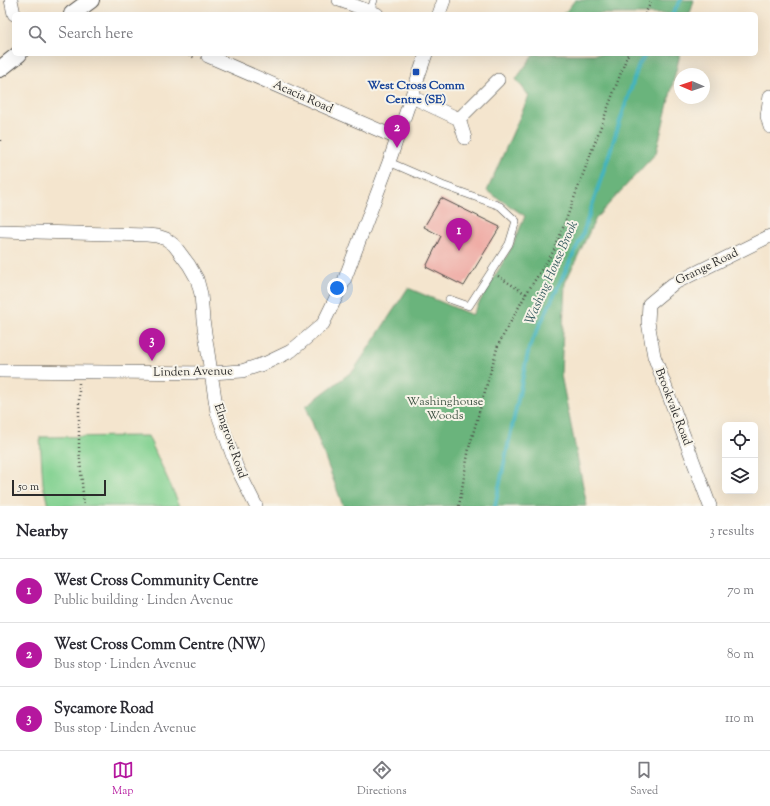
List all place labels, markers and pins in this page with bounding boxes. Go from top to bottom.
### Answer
marker: West Cross Comm Centre (SE) [411,67,421,77]
place label: West Cross Comm Centre (SE) [366,77,465,109]
pin: 2 [384,115,410,148]
pin: 1 [446,218,472,251]
pin: 3 [139,328,165,361]

